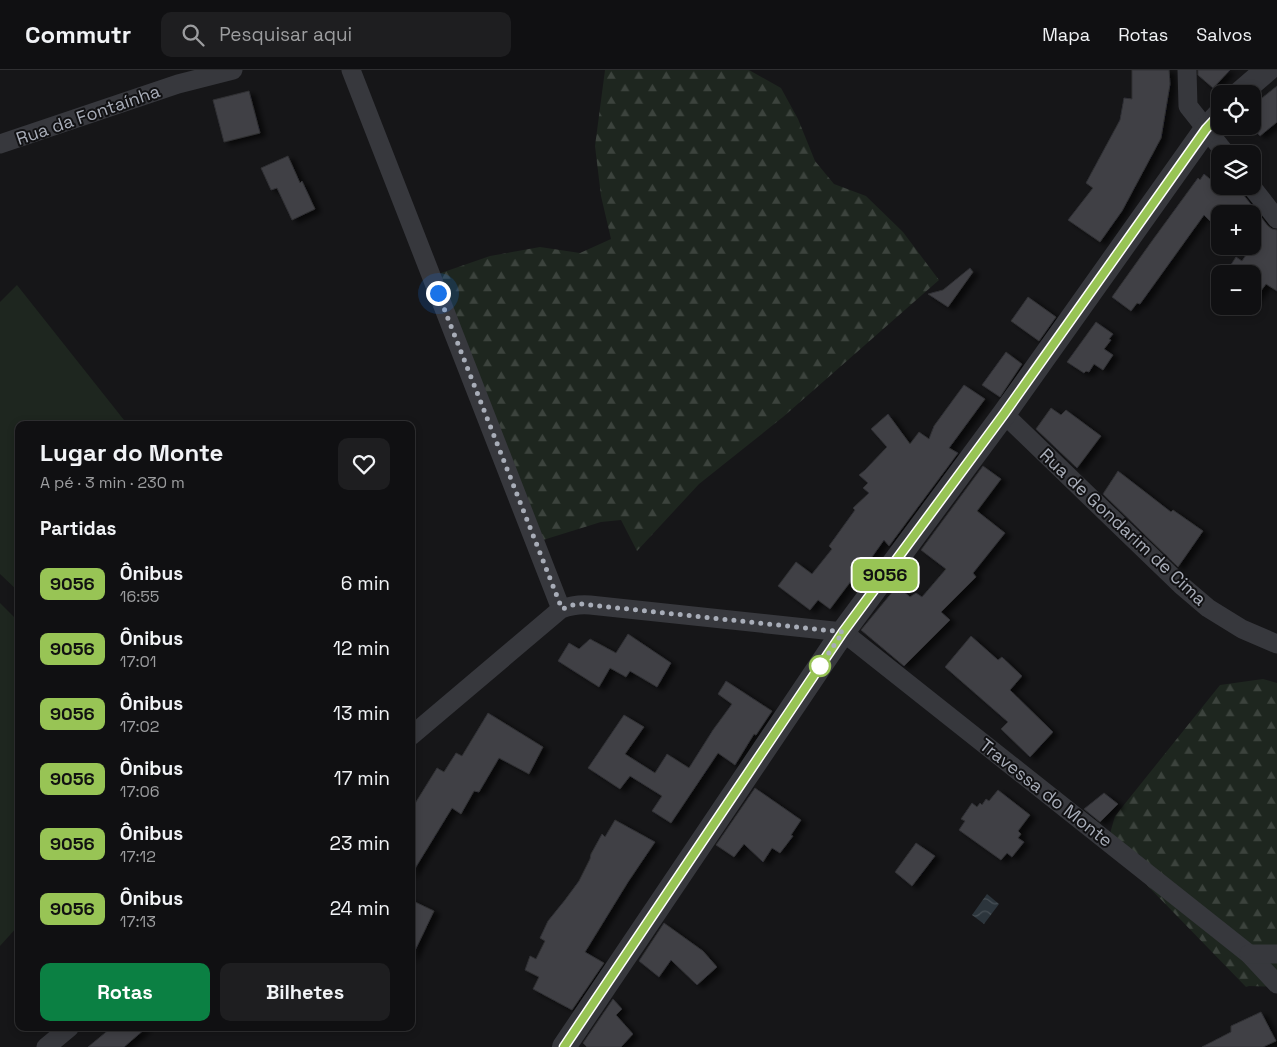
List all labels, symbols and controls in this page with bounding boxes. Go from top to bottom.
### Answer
search box [161,12,511,57]
text: Commutr [25,19,131,50]
icon: search [179,21,207,49]
text: Pesquisar aqui [219,22,352,47]
text: Mapa [1042,23,1090,46]
text: Rotas [1118,23,1168,46]
text: Salvos [1196,23,1252,46]
street label: Rua da Fontaínha [13,79,163,150]
map controls [1211,85,1261,315]
button: locate [1211,85,1261,135]
button: layers [1211,145,1261,195]
button: + [1211,205,1261,255]
button: − [1211,265,1261,315]
your location [426,281,451,306]
text: Lugar do Monte [40,437,223,468]
button: heart [338,438,390,490]
street label: Rua de Gondarim de Cima [1035,443,1212,610]
text: A pé · 3 min · 230 m [40,472,185,493]
text: Partidas [40,516,117,541]
line badge: 9056 [850,559,920,591]
text: Ônibus [120,561,183,586]
text: 9056 [863,563,907,586]
text: 6 min [341,571,390,596]
text: 9056 [50,572,95,595]
text: 16:55 [120,586,159,607]
text: Ônibus [120,626,183,651]
text: 12 min [333,636,390,661]
text: 9056 [50,637,95,660]
text: 17:01 [120,651,156,672]
unlabelled marker [809,655,831,677]
text: Ônibus [120,691,183,716]
text: 13 min [333,701,390,726]
text: 9056 [50,702,95,725]
text: 17:02 [120,716,159,737]
street label: Travessa do Monte [975,733,1118,852]
text: Ônibus [120,756,183,781]
text: 17 min [334,766,390,791]
text: 9056 [50,767,95,790]
text: 17:06 [120,781,160,802]
text: Ônibus [120,821,183,846]
text: 23 min [330,831,390,856]
text: 9056 [50,832,95,855]
text: 17:12 [120,846,156,867]
text: Ônibus [120,886,183,911]
text: 24 min [330,896,390,921]
text: 9056 [50,897,95,920]
text: 17:13 [120,911,156,932]
button: Rotas [40,963,210,1021]
button: Bilhetes [220,963,390,1021]

